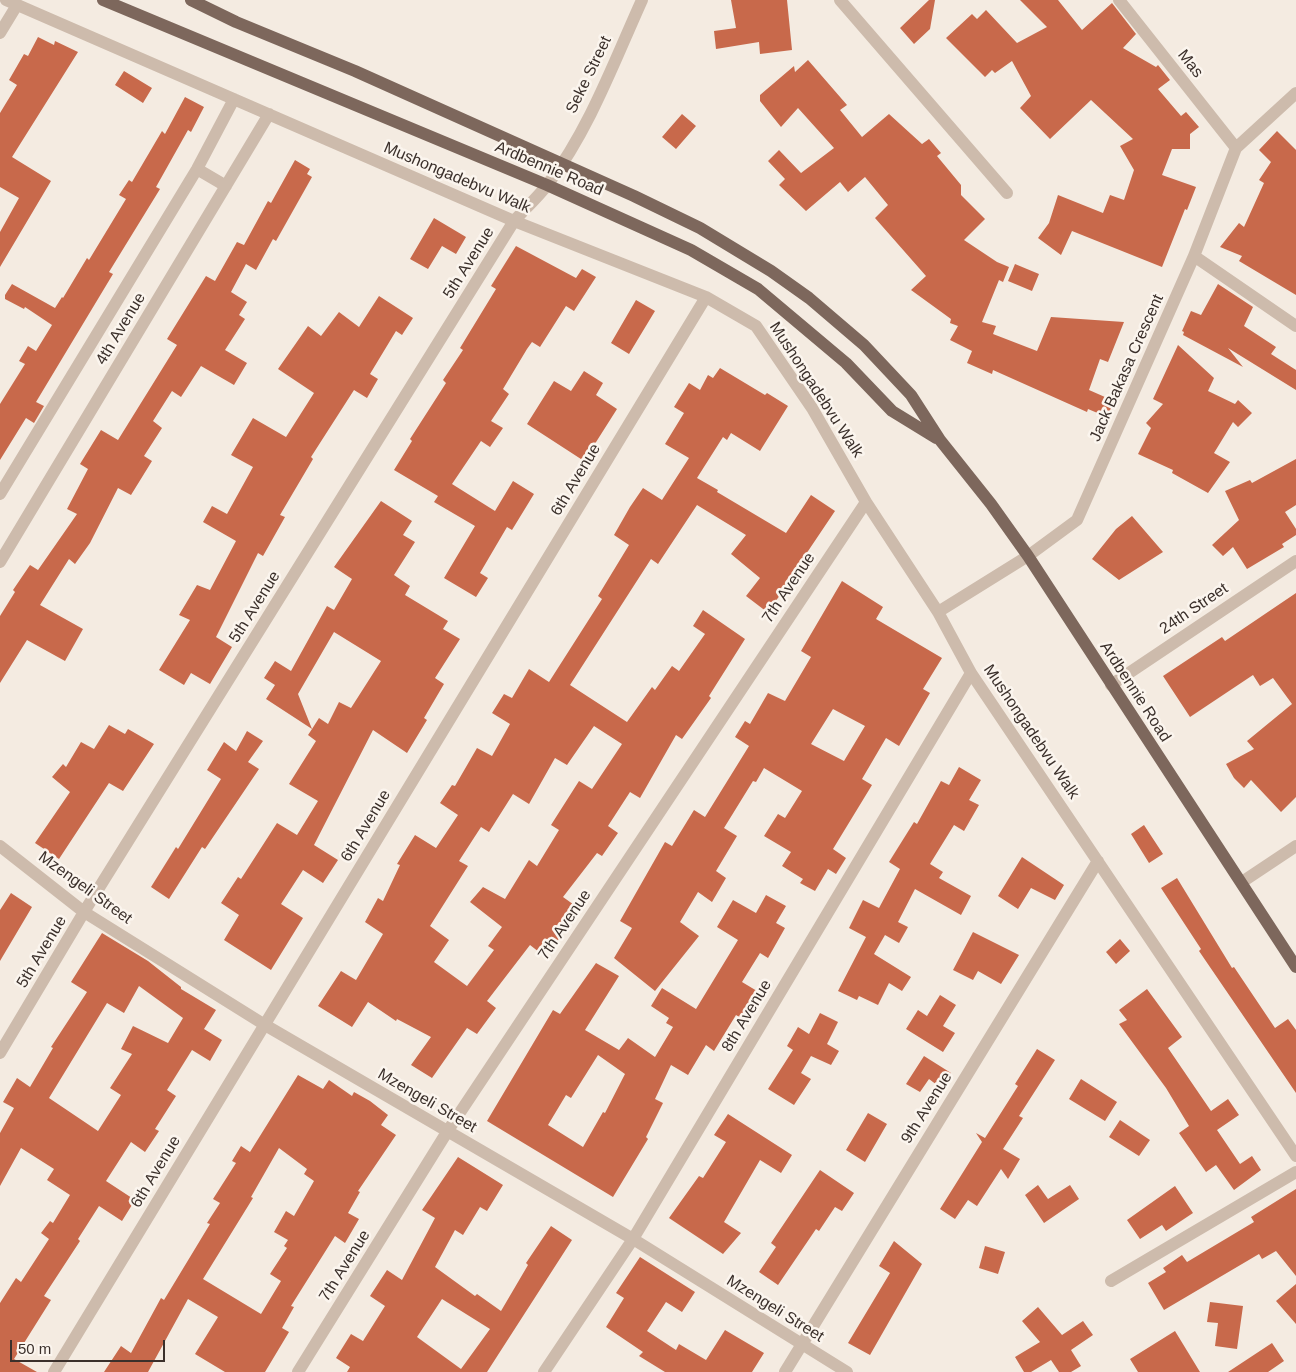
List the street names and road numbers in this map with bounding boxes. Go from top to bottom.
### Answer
street label: Seke Street [562,33,616,117]
street label: Mas [1173,46,1207,82]
street label: Mushongadebvu Walk [381,138,533,218]
street label: Ardbennie Road [492,138,606,200]
street label: 5th Avenue [439,224,499,302]
street label: 4th Avenue [92,289,150,369]
street label: Jack Bakasa Crescent [1086,291,1168,445]
street label: Mushongadebvu Walk [765,319,867,461]
street label: 6th Avenue [547,440,605,520]
street label: 7th Avenue [758,549,820,627]
street label: 5th Avenue [225,568,285,646]
street label: 24th Street [1156,579,1232,639]
street label: Ardbennie Road [1095,638,1175,746]
street label: Mushongadebvu Walk [979,661,1083,803]
street label: 6th Avenue [337,786,395,866]
street label: Mzengeli Street [34,848,136,928]
street label: 7th Avenue [534,886,596,964]
street label: 5th Avenue [13,912,71,992]
street label: 8th Avenue [718,976,776,1056]
street label: Mzengeli Street [374,1065,480,1137]
street label: 9th Avenue [897,1069,957,1147]
street label: 6th Avenue [127,1132,185,1212]
street label: 7th Avenue [315,1227,375,1305]
street label: Mzengeli Street [723,1271,827,1347]

